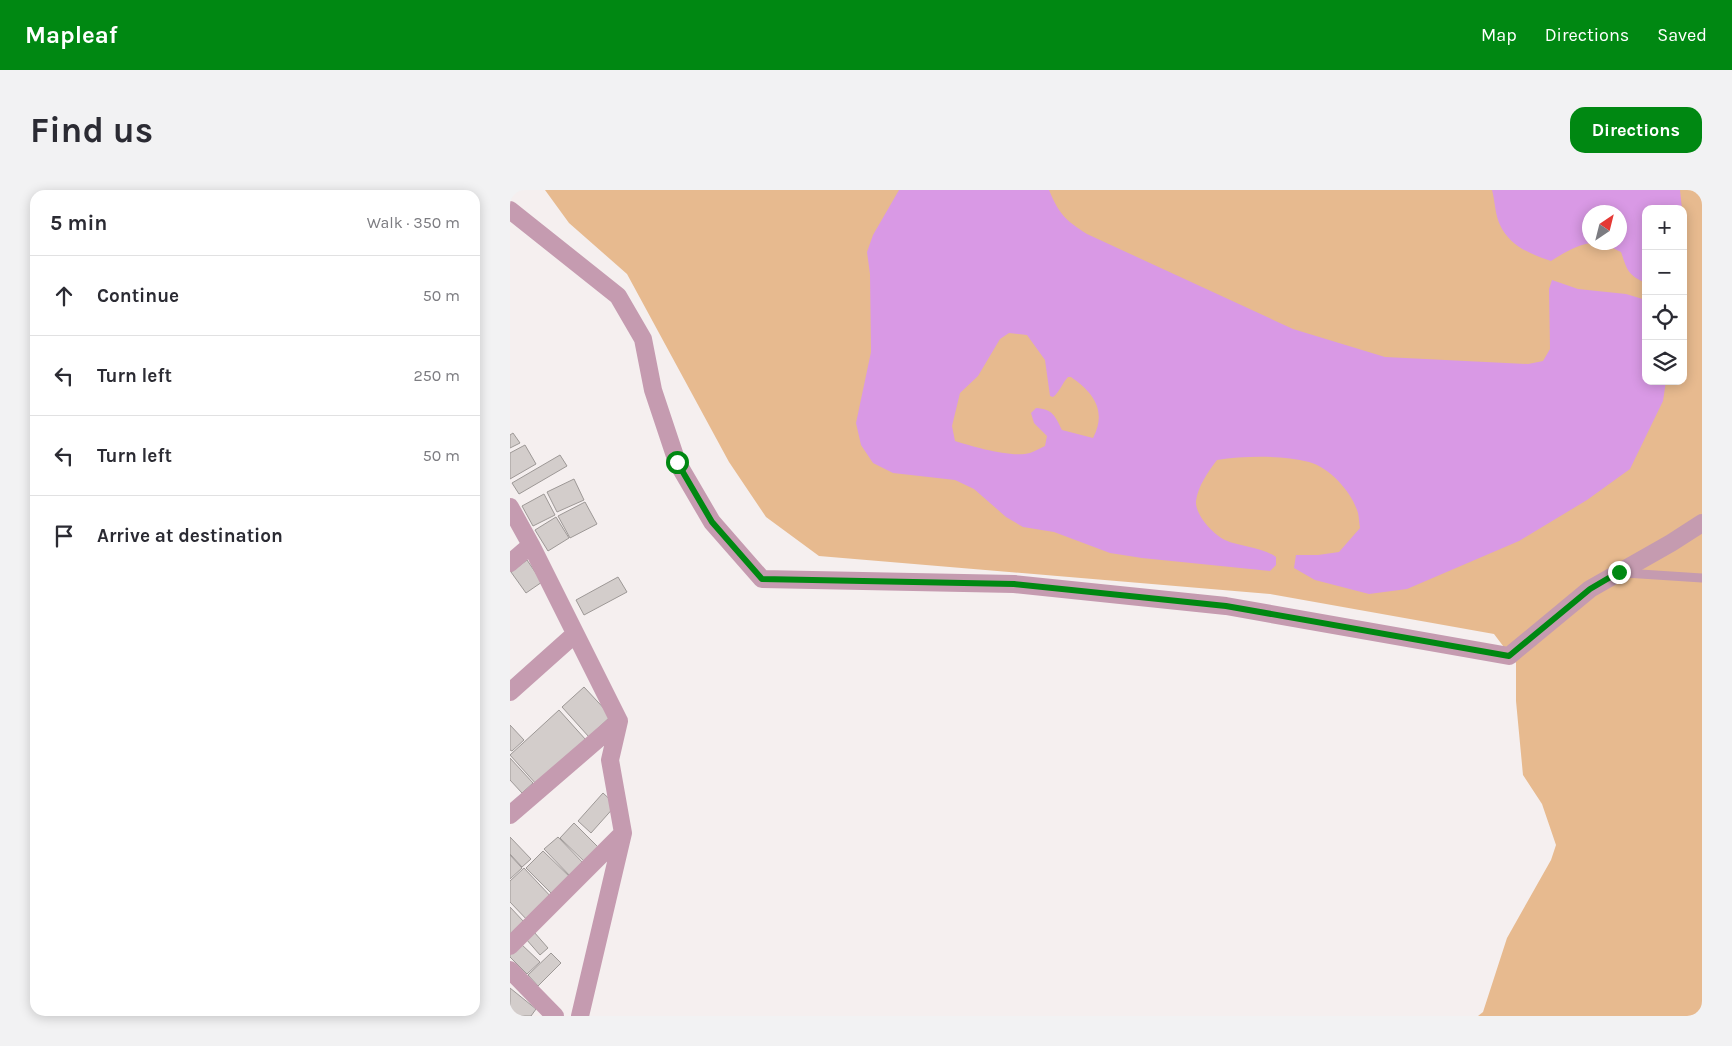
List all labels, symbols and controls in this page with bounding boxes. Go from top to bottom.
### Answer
text: Mapleaf [25,21,118,49]
text: Map [1481,24,1517,46]
text: Directions [1545,24,1629,46]
text: Saved [1657,24,1707,46]
button: Directions [1570,107,1702,153]
text: Find us [30,110,153,151]
north arrow [1582,205,1627,250]
map controls [1642,205,1687,385]
button: + [1642,205,1687,250]
text: 5 min [50,211,107,235]
text: Walk · 350 m [367,213,460,232]
button: − [1642,250,1687,295]
icon: ahead [50,282,78,310]
text: Continue [97,285,179,307]
text: 50 m [423,286,460,305]
button: locate [1642,295,1687,340]
button: layers [1642,340,1687,385]
icon: left [50,362,78,390]
text: Turn left [97,365,172,387]
text: 250 m [413,366,460,385]
icon: left [50,442,78,470]
text: Turn left [97,445,172,467]
text: 50 m [423,446,460,465]
route start [666,451,689,474]
icon: arrive [50,522,78,550]
text: Arrive at destination [97,525,283,547]
route end [1608,561,1631,584]

